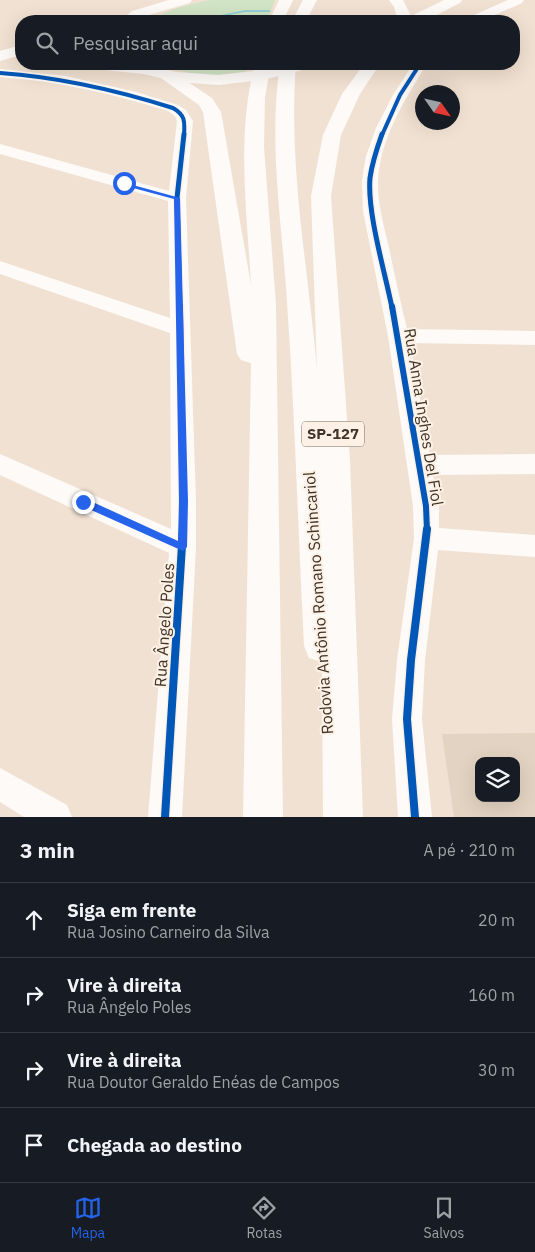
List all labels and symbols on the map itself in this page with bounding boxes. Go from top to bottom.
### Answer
north arrow [415,85,460,130]
route start [113,172,136,195]
street label: Rua Anna Inghes Del Fiol [400,327,448,507]
road number: SP-127 [302,422,364,446]
street label: Rodovia Antônio Romano Schincariol [299,471,337,735]
route end [72,491,95,514]
street label: Rua Ângelo Poles [150,562,178,688]

